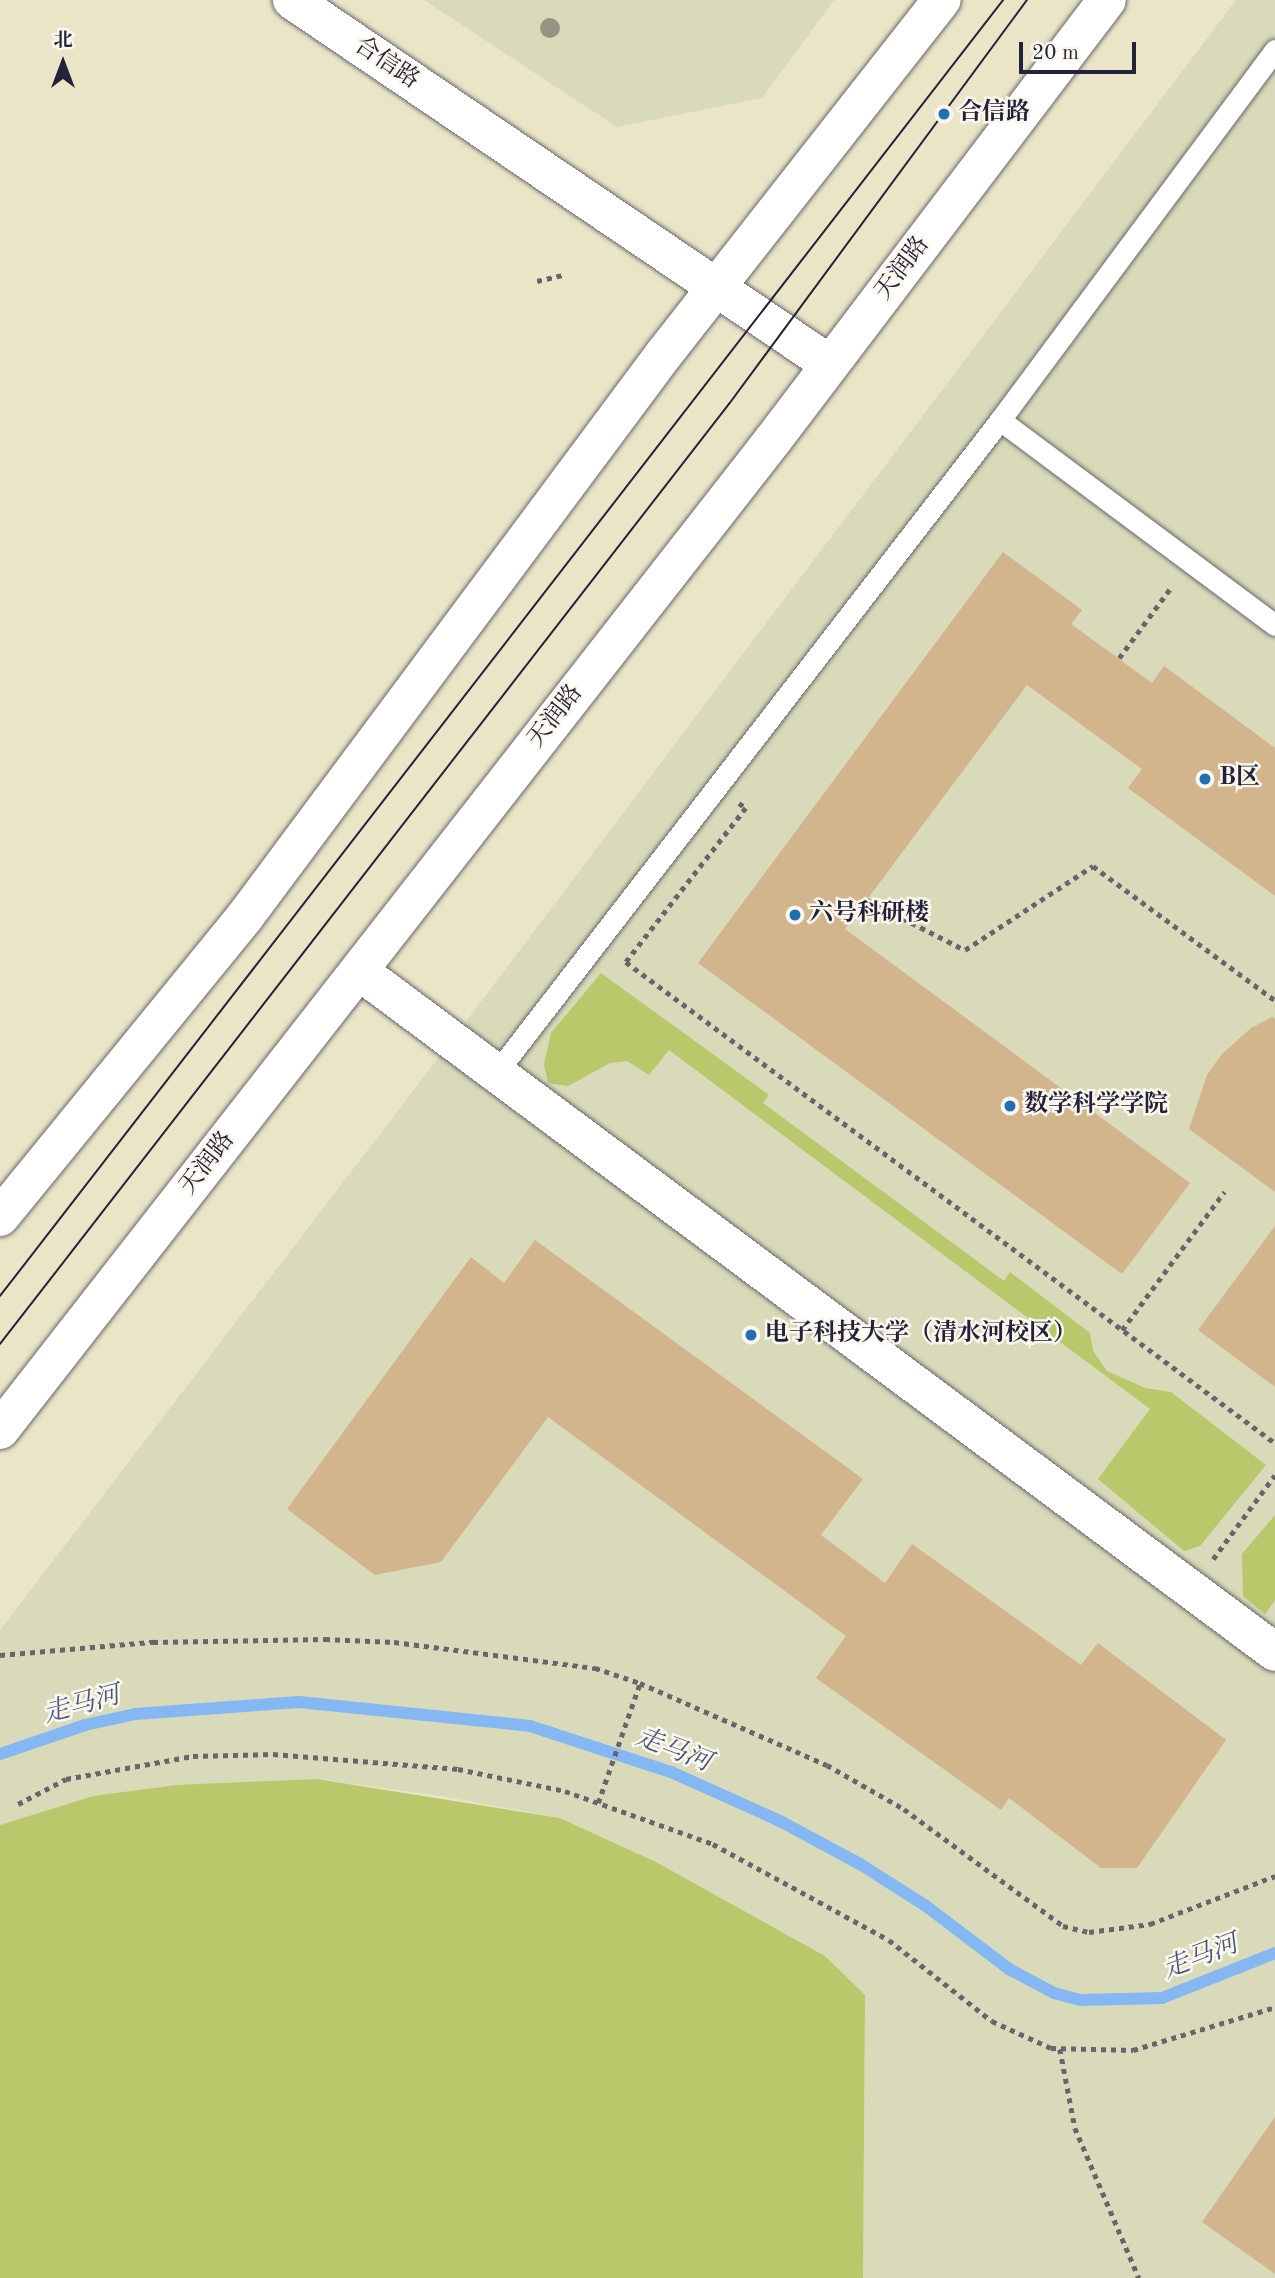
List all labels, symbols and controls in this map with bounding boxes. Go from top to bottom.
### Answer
north arrow [28,28,98,98]
scale bar [1023,28,1140,72]
text: 北 [53,32,73,51]
street label: 合信路 [348,32,424,96]
text: 20 m [1032,43,1079,64]
place label: 合信路 [958,100,1030,128]
marker: 合信路 [936,106,952,122]
street label: 天润路 [870,232,936,306]
street label: 天润路 [522,680,590,754]
place label: B区 [1219,765,1260,793]
marker: B区 [1197,771,1213,787]
place label: 六号科研楼 [809,901,929,929]
marker: 六号科研楼 [787,907,803,923]
place label: 数学科学学院 [1024,1092,1168,1120]
marker: 数学科学学院 [1002,1098,1018,1114]
street label: 天润路 [174,1127,242,1201]
place label: 电子科技大学（清水河校区） [765,1321,1077,1349]
marker: 电子科技大学（清水河校区） [743,1327,759,1343]
water label: 走马河 [40,1681,124,1731]
water label: 走马河 [631,1722,715,1780]
water label: 走马河 [1159,1929,1243,1987]

